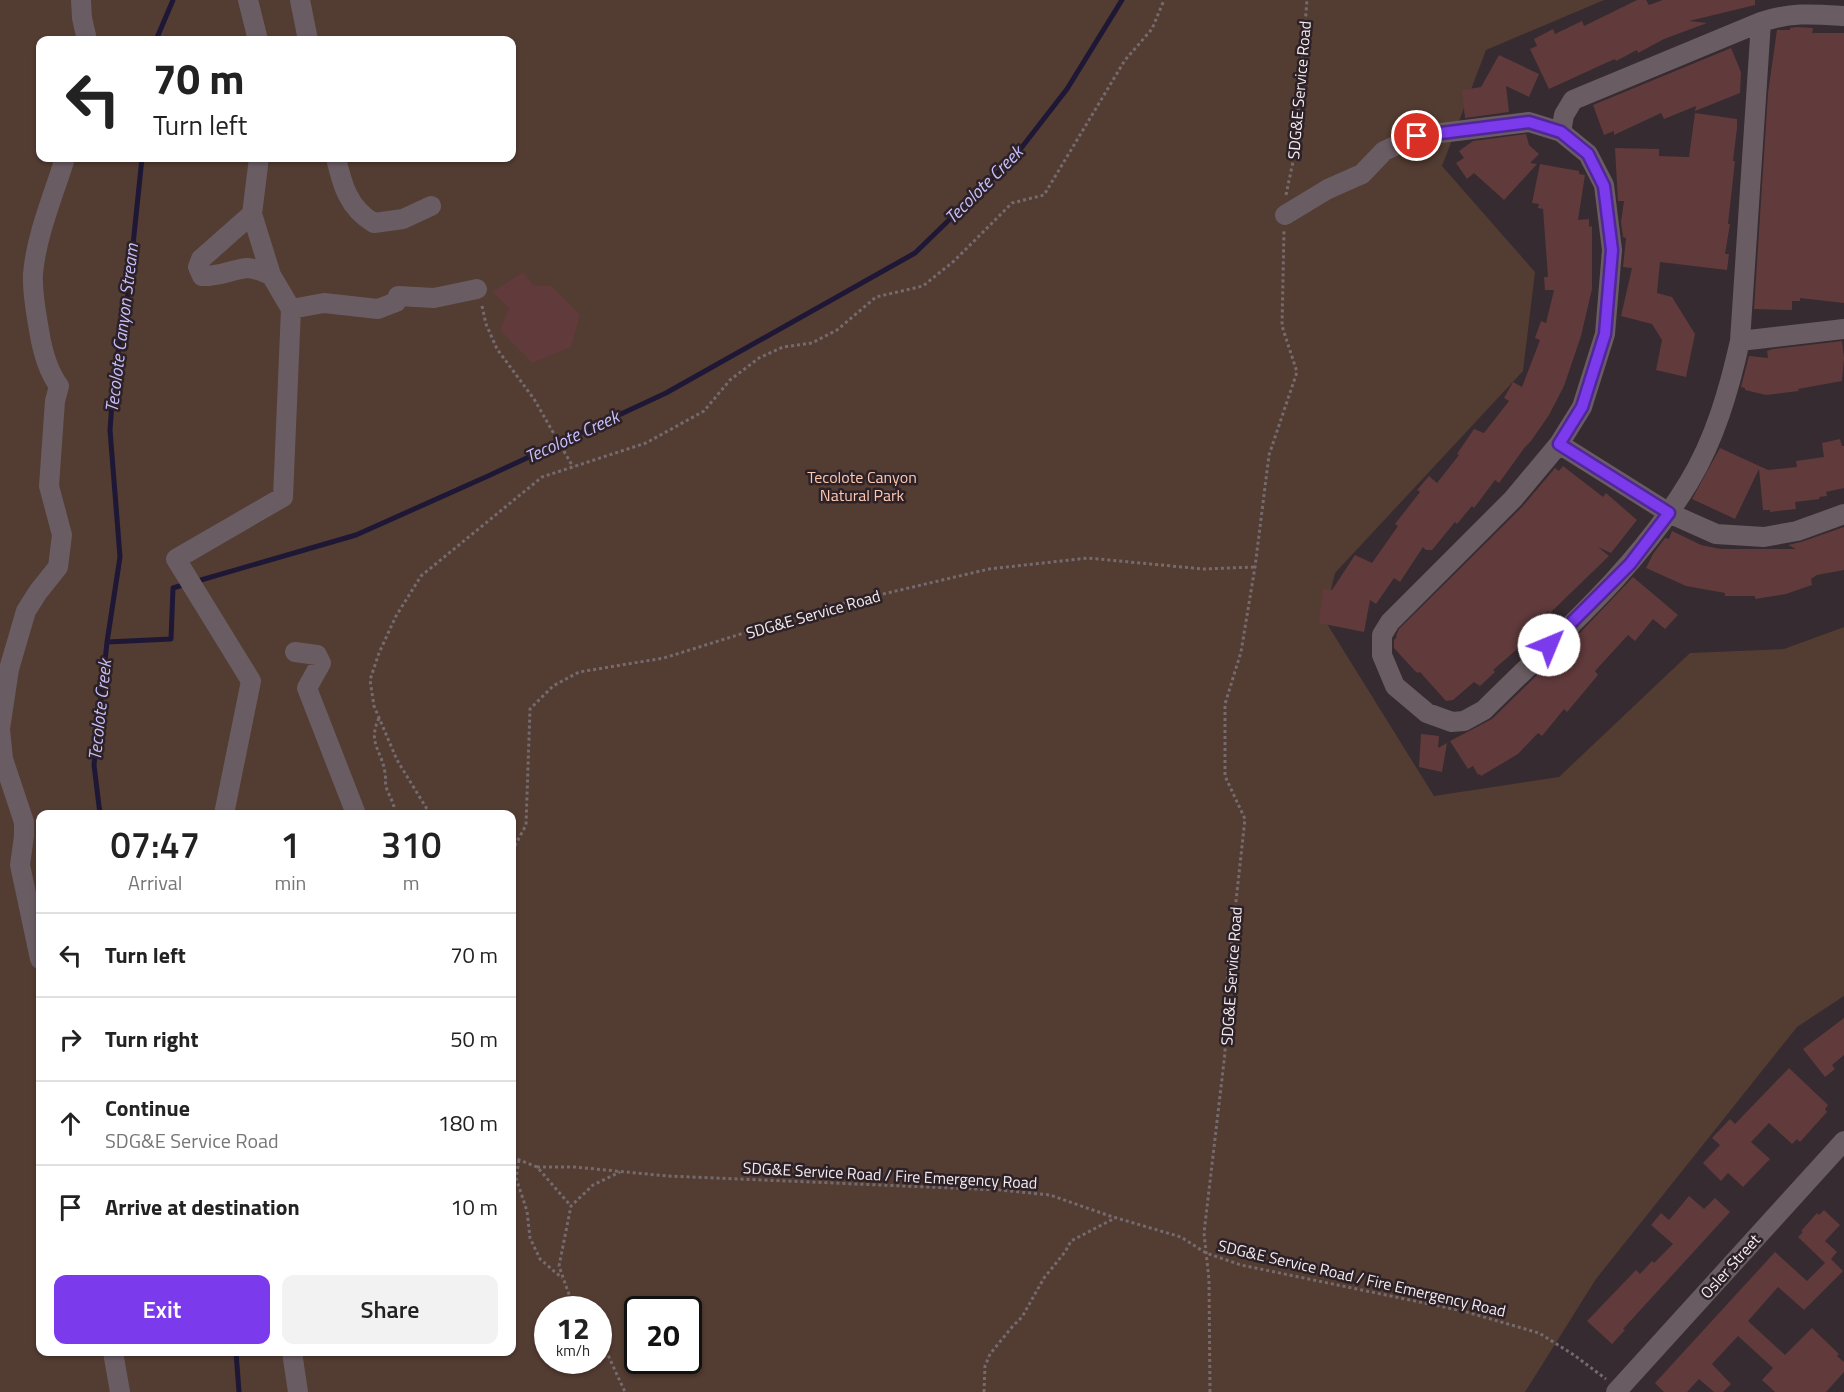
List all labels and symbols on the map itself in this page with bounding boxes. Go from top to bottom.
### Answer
street label: SDG&E Service Road [1281,20,1317,160]
pin [1391,110,1442,161]
water label: Tecolote Creek [938,138,1030,230]
water label: Tecolote Canyon Stream [98,241,145,414]
water label: Tecolote Creek [520,402,625,470]
park label: Tecolote Canyon Natural Park [807,465,917,507]
street label: SDG&E Service Road [743,583,883,645]
position arrow [1517,613,1581,677]
water label: Tecolote Creek [81,656,118,762]
street label: SDG&E Service Road [1214,906,1248,1046]
street label: SDG&E Service Road / Fire Emergency Road [742,1155,1038,1195]
street label: Osler Street [1694,1228,1766,1304]
street label: SDG&E Service Road / Fire Emergency Road [1216,1233,1508,1323]
speed limit sign: 20 [624,1296,702,1374]

